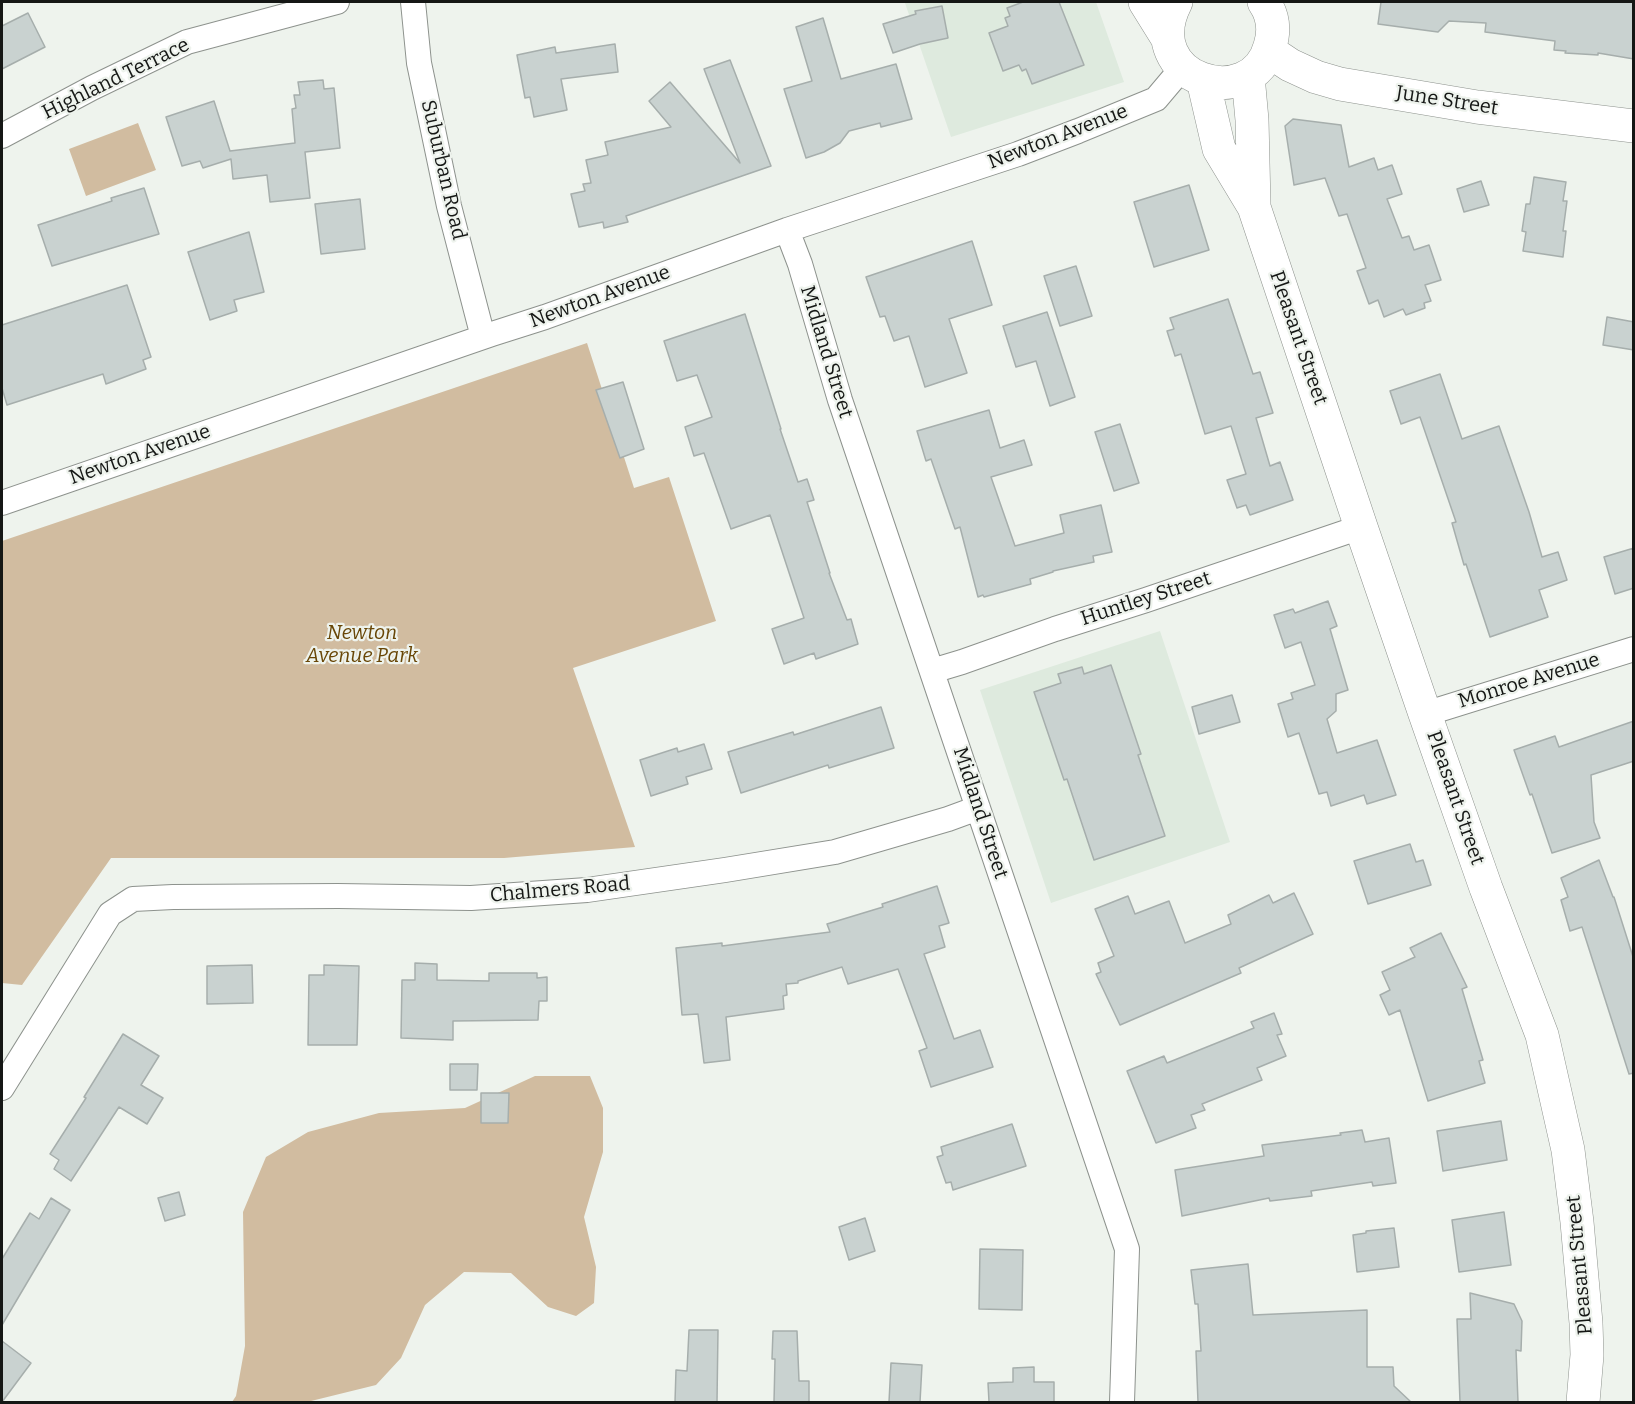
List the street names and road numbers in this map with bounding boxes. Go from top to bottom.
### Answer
street label: Highland Terrace [39,33,193,125]
street label: June Street [1394,81,1500,121]
street label: Suburban Road [415,98,471,242]
street label: Newton Avenue [985,99,1131,175]
street label: Newton Avenue [526,260,674,334]
street label: Pleasant Street [1264,268,1332,408]
street label: Midland Street [794,283,858,421]
street label: Newton Avenue [66,420,214,490]
street label: Huntley Street [1078,567,1214,631]
street label: Monroe Avenue [1455,648,1603,714]
street label: Pleasant Street [1421,728,1489,868]
street label: Midland Street [947,744,1013,882]
street label: Chalmers Road [489,872,631,908]
street label: Pleasant Street [1562,1194,1598,1336]

